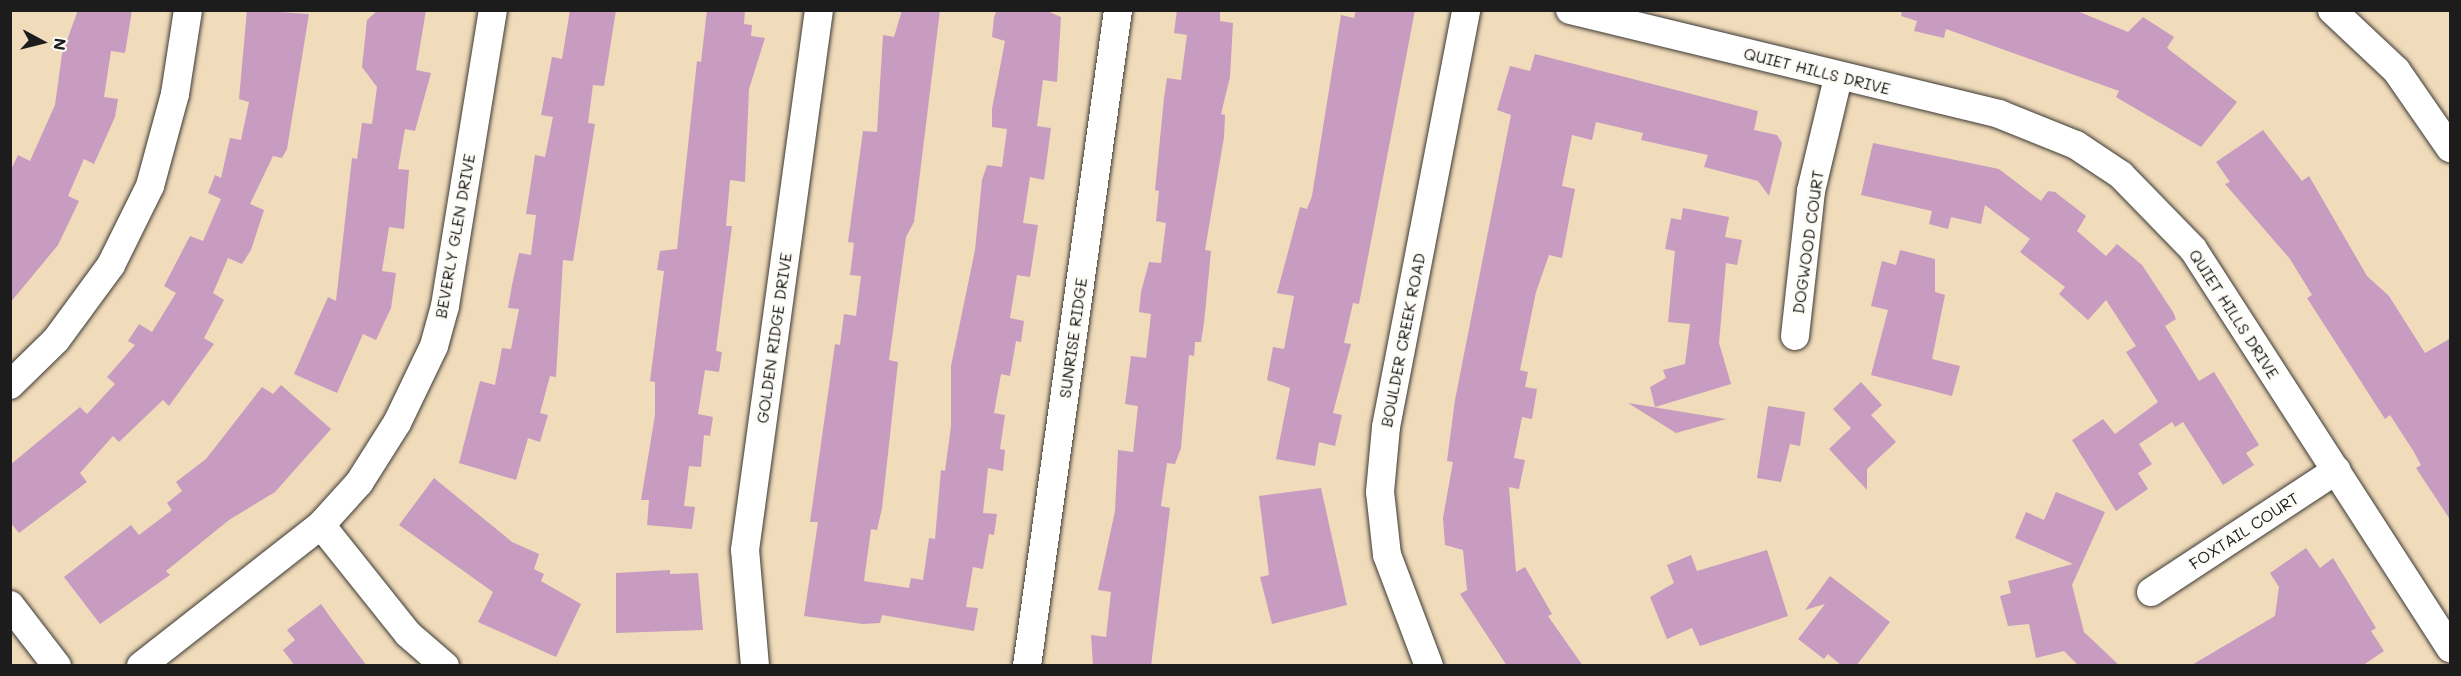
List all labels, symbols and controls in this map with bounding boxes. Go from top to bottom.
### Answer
north arrow [12,12,72,72]
text: N [49,37,72,52]
street label: QUIET HILLS DRIVE [1742,43,1892,99]
street label: BEVERLY GLEN DRIVE [431,152,479,320]
street label: DOGWOOD COURT [1788,169,1828,315]
street label: QUIET HILLS DRIVE [2185,246,2283,382]
street label: GOLDEN RIDGE DRIVE [753,251,795,425]
street label: BOULDER CREEK ROAD [1377,251,1429,429]
street label: SUNRISE RIDGE [1055,277,1091,399]
street label: FOXTAIL COURT [2186,488,2302,574]

